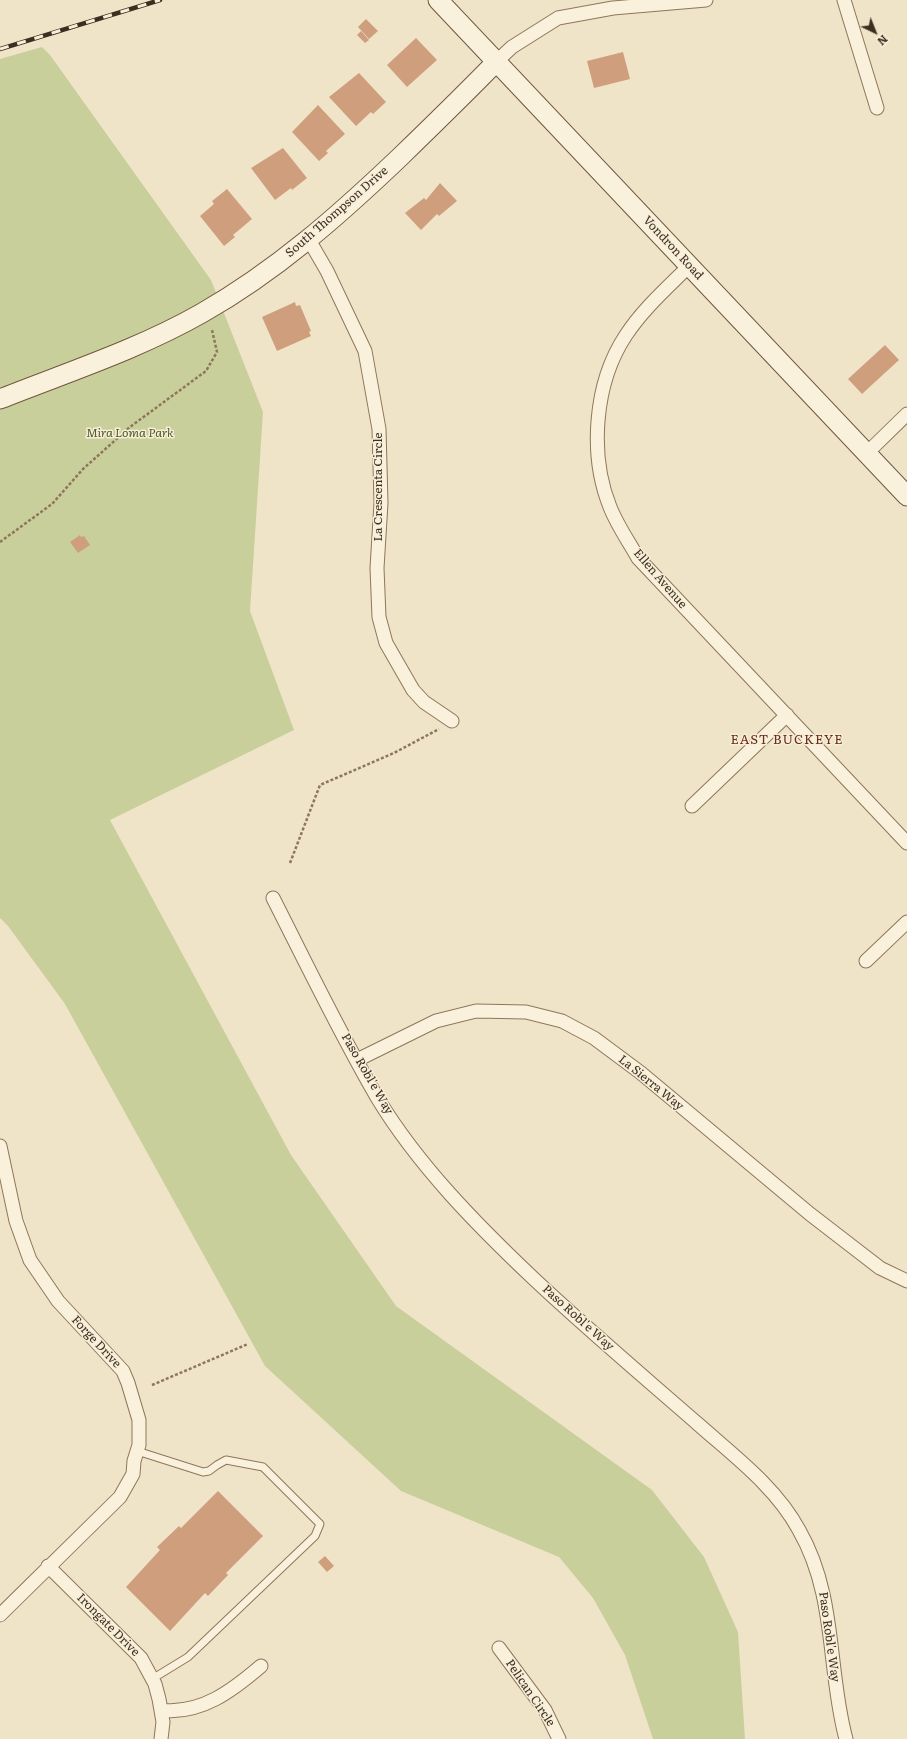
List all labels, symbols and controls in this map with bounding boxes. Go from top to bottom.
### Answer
north arrow [855,12,895,52]
text: N [874,32,892,50]
street label: South Thompson Drive [283,164,391,260]
street label: Vondron Road [640,213,706,283]
park label: Mira Loma Park [86,426,174,440]
street label: La Crescenta Circle [371,432,385,542]
street label: Ellen Avenue [630,546,690,612]
district label: EAST BUCKEYE [730,732,844,748]
street label: Paso Robl'e Way [338,1031,396,1117]
street label: La Sierra Way [616,1052,686,1114]
street label: Paso Robl'e Way [539,1282,617,1354]
street label: Forge Drive [68,1313,124,1371]
street label: Irongate Drive [74,1591,142,1659]
street label: Paso Robl'e Way [816,1591,842,1683]
street label: Pelican Circle [502,1657,558,1729]

